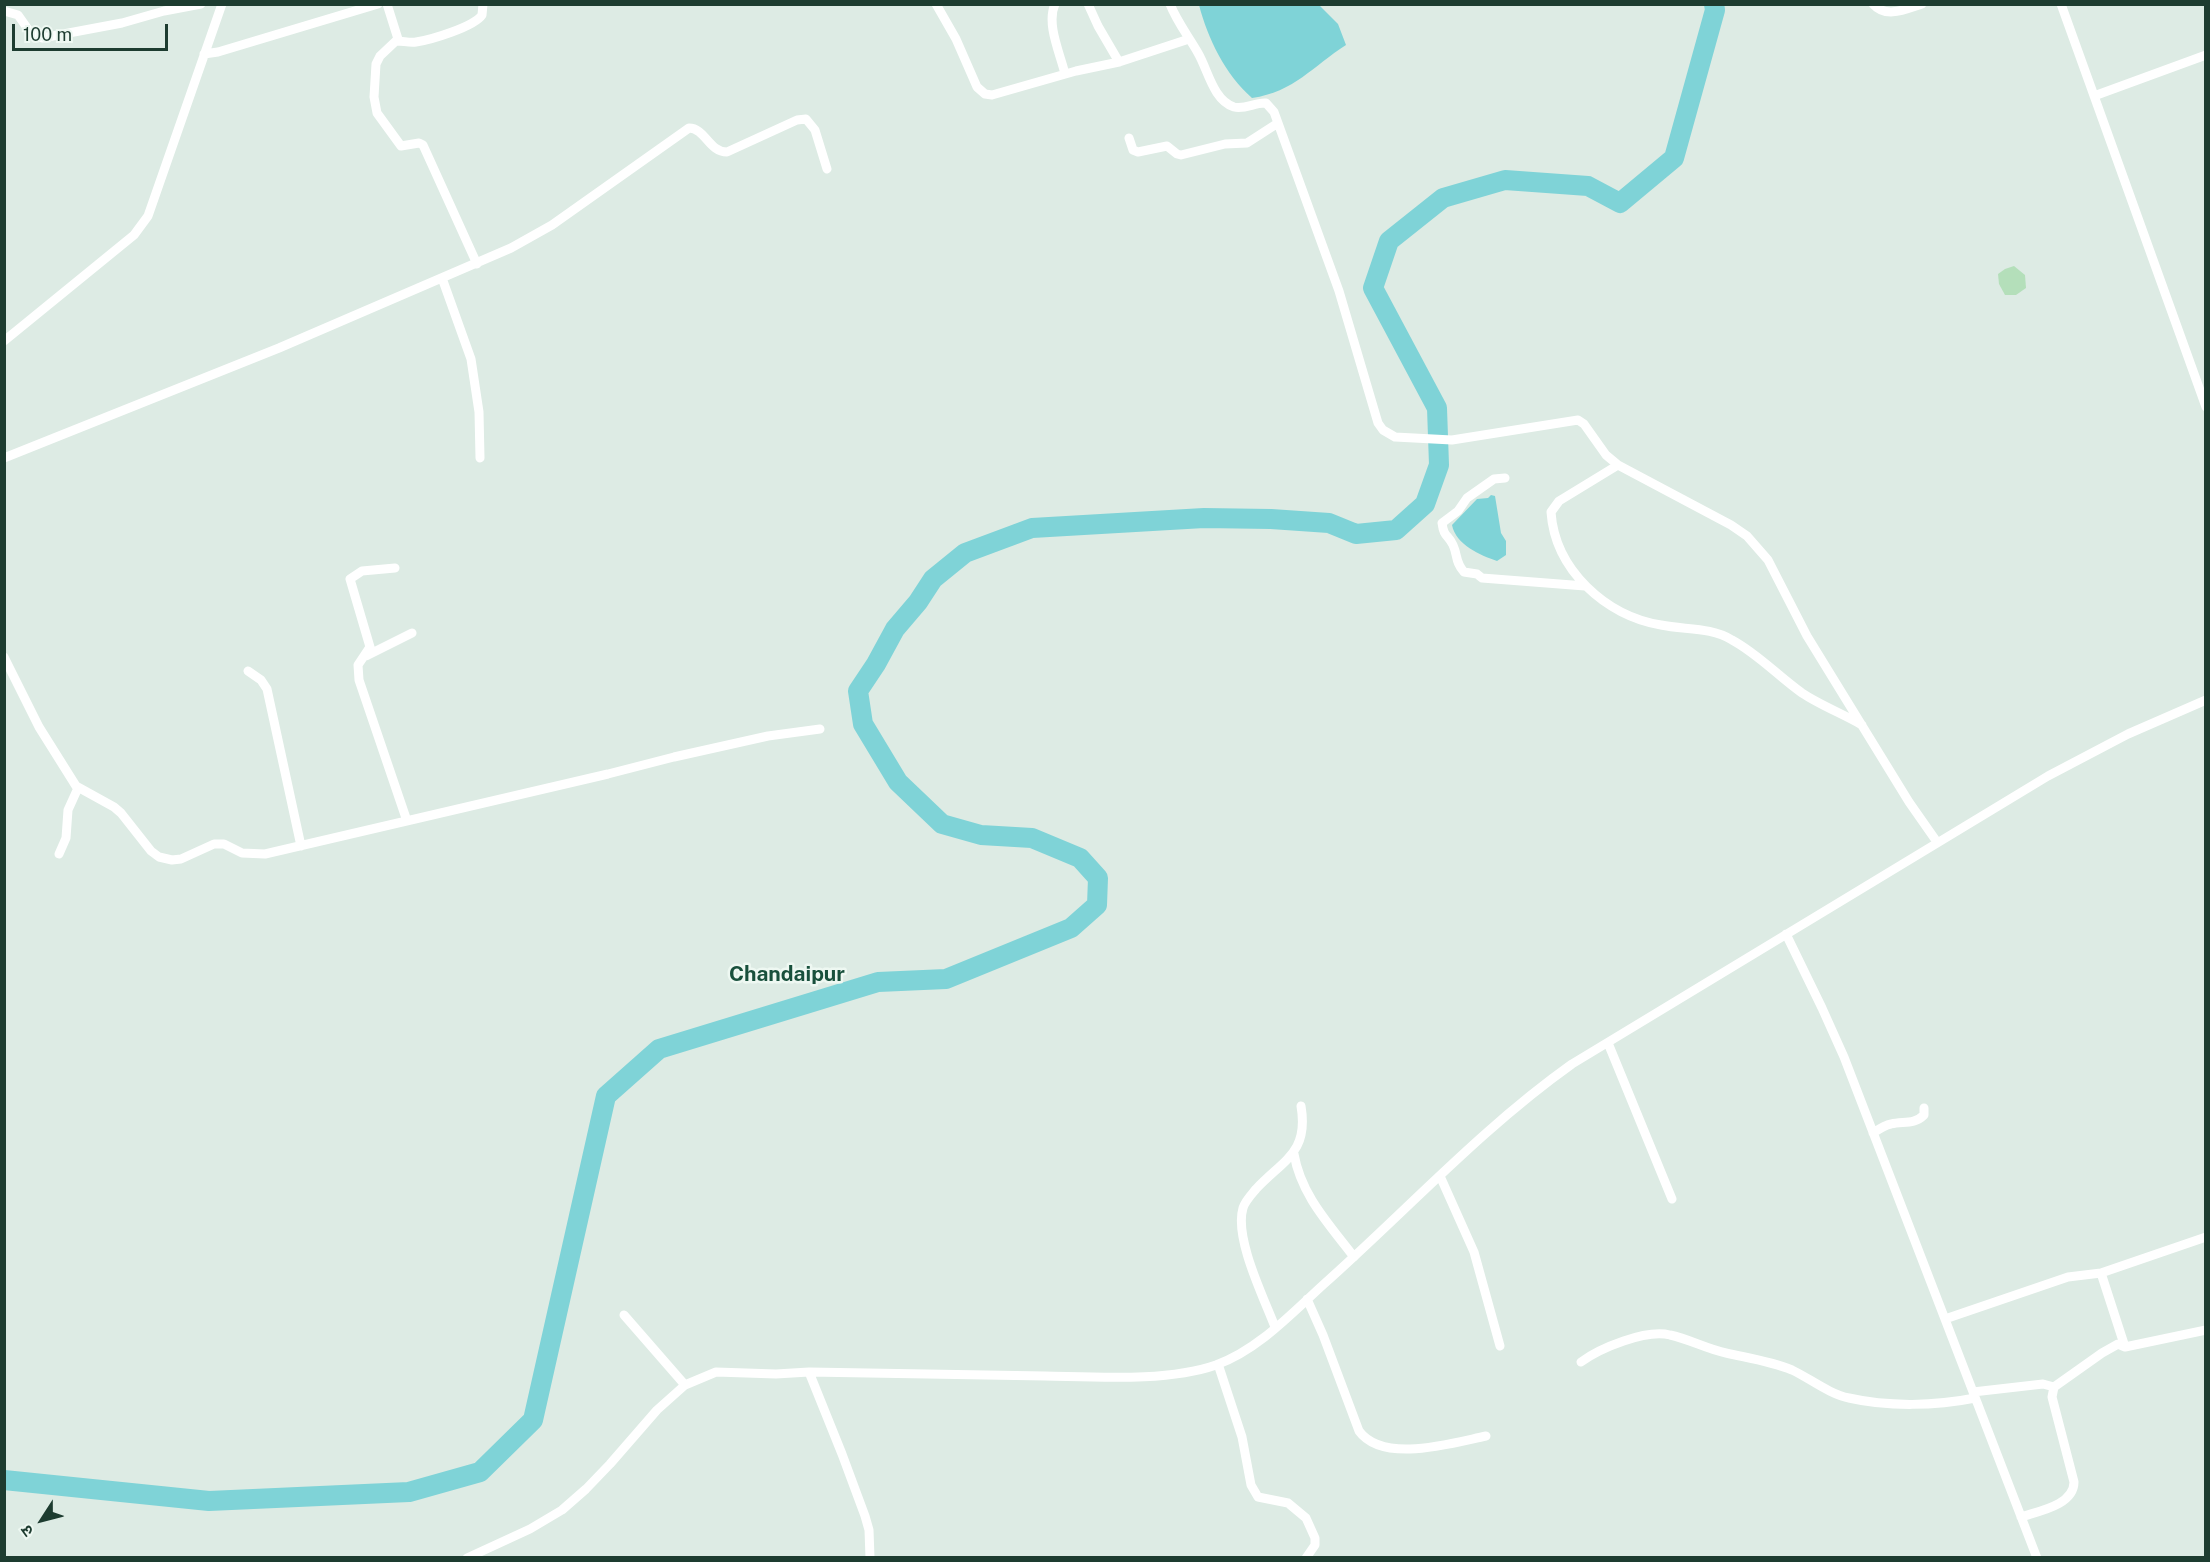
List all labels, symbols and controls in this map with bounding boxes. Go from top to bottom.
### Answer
scale bar [15,12,171,50]
text: 100 m [23,24,72,45]
district label: Chandaipur [729,962,845,988]
north arrow [12,1490,72,1550]
text: उ [17,1521,37,1540]

